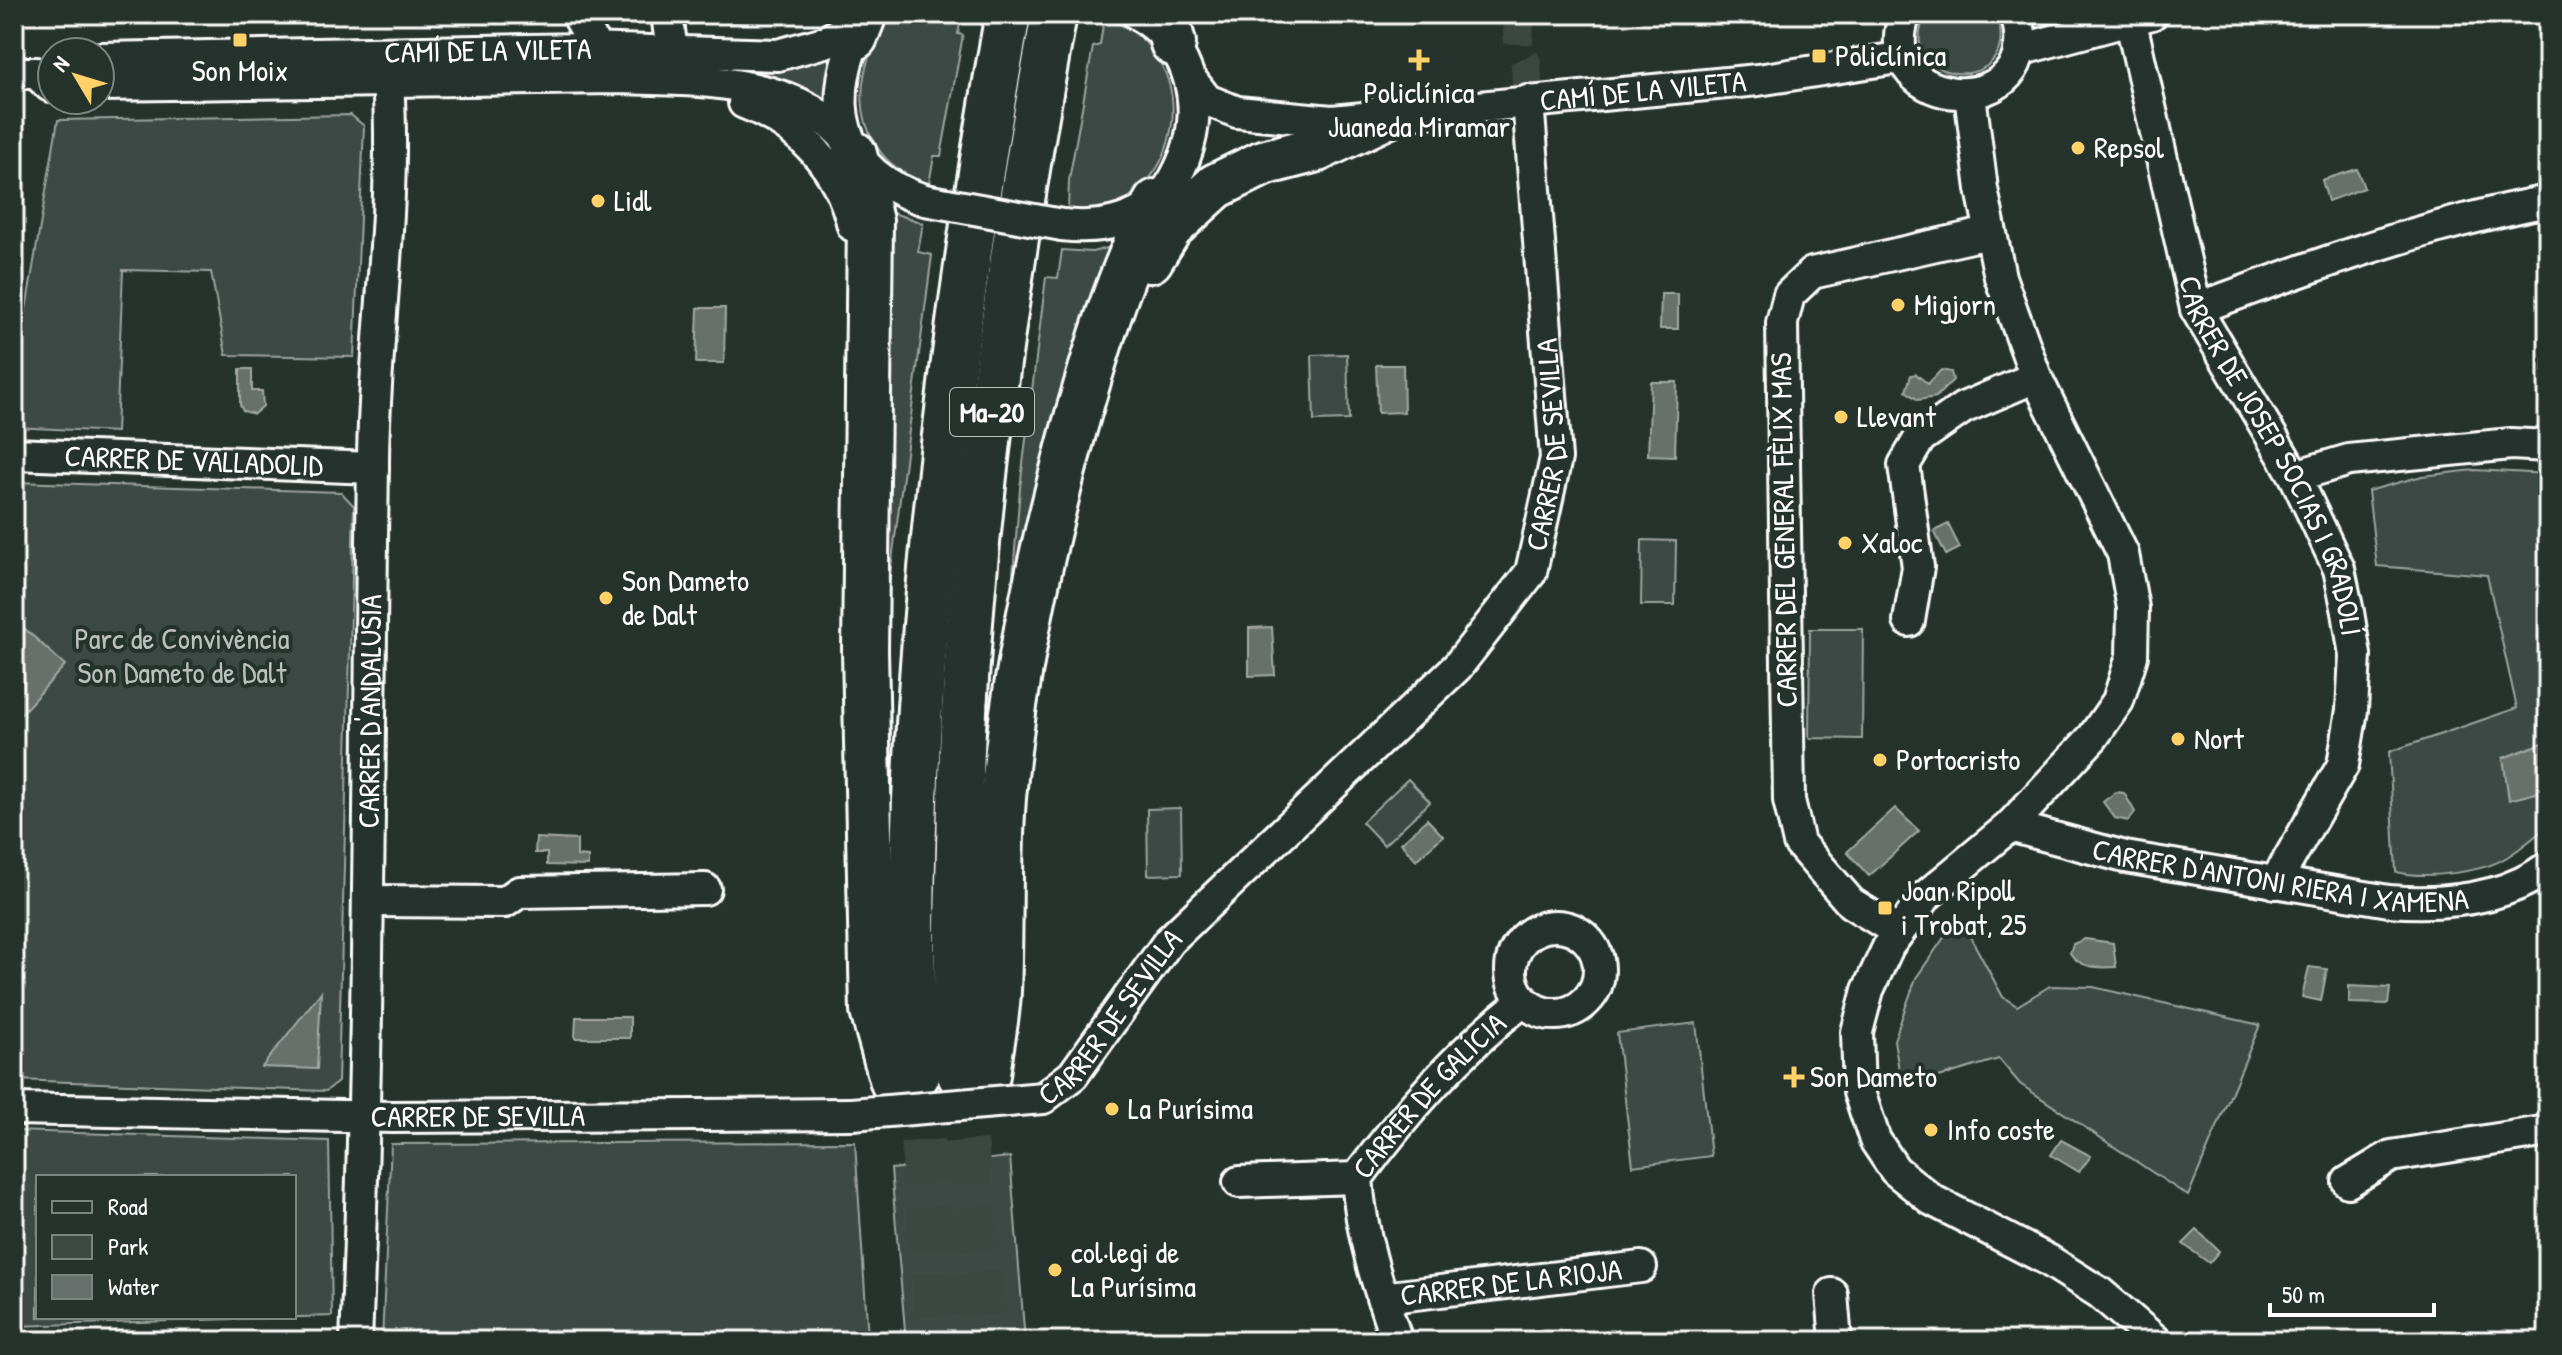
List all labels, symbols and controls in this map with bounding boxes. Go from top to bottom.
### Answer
street label: CAMÍ DE LA VILETA [384,28,592,72]
marker: Son Moix [231,31,249,49]
place label: Policlínica [1835,35,1946,75]
north arrow [36,36,116,116]
marker: Policlínica [1810,47,1828,65]
marker: Policlínica Juaneda Miramar [1408,49,1430,71]
text: N [45,50,76,78]
place label: Son Moix [192,50,288,90]
street label: CAMÍ DE LA VILETA [1538,60,1748,120]
place label: Policlínica Juaneda Miramar [1328,72,1511,146]
place label: Repsol [2094,127,2164,167]
marker: Repsol [2069,139,2087,157]
place label: Lidl [614,180,652,220]
marker: Lidl [589,192,607,210]
street label: CARRER DE JOSEP SOCIAS I GRADOLÍ [2170,272,2373,638]
place label: Migjorn [1914,284,1996,324]
marker: Migjorn [1889,296,1907,314]
street label: CARRER DE SEVILLA [1515,337,1575,554]
street label: CARRER DEL GENERAL FÈLIX MAS [1760,352,1806,708]
road number: Ma-20 [950,388,1034,436]
place label: Llevant [1857,396,1936,436]
marker: Llevant [1832,408,1850,426]
street label: CARRER DE VALLADOLID [64,435,325,485]
place label: Xaloc [1861,522,1923,562]
marker: Xaloc [1836,534,1854,552]
place label: Son Dameto de Dalt [622,560,749,634]
marker: Son Dameto de Dalt [597,589,615,607]
street label: CARRER D'ANDALUSIA [348,594,390,828]
park label: Parc de Convivència Son Dameto de Dalt [74,618,290,692]
place label: Nort [2194,718,2245,758]
marker: Nort [2169,730,2187,748]
place label: Portocristo [1896,739,2020,779]
marker: Portocristo [1871,751,1889,769]
street label: CARRER D'ANTONI RIERA I XAMENA [2088,828,2471,921]
place label: Joan Ripoll i Trobat, 25 [1901,870,2027,944]
marker: Joan Ripoll i Trobat, 25 [1876,899,1894,917]
street label: CARRER DE SEVILLA [1029,918,1190,1114]
street label: CARRER DE GALÍCIA [1342,1002,1514,1186]
place label: Son Dameto [1810,1056,1937,1096]
marker: Son Dameto [1785,1068,1803,1086]
place label: La Purísima [1128,1088,1253,1128]
street label: CARRER DE SEVILLA [370,1095,586,1136]
marker: La Purísima [1103,1100,1121,1118]
place label: Info coste [1947,1109,2055,1149]
marker: Info coste [1922,1121,1940,1139]
legend [36,1175,296,1319]
text: Road [108,1190,147,1222]
text: Park [108,1230,148,1262]
place label: col·legi de La Purísima [1071,1232,1196,1306]
street label: CARRER DE LA RIOJA [1398,1248,1624,1315]
marker: col·legi de La Purísima [1046,1261,1064,1279]
scale bar [2270,1267,2434,1317]
text: Water [108,1270,159,1302]
text: 50 m [2282,1278,2325,1310]

